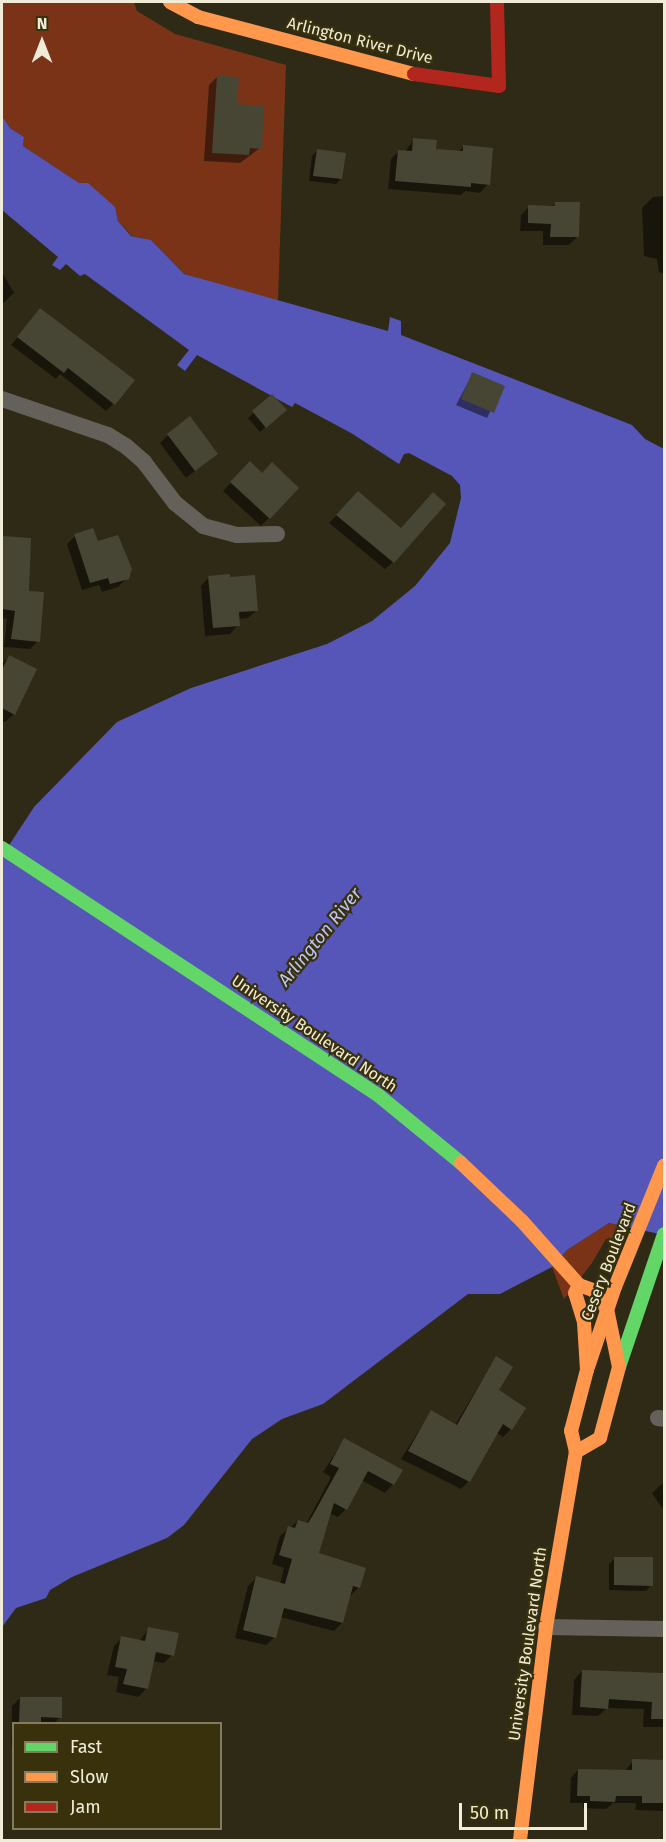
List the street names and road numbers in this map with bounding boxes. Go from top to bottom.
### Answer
street label: Arlington River Drive [285,14,435,68]
street label: University Boulevard North [227,971,401,1097]
street label: Cesery Boulevard [578,1200,640,1324]
street label: University Boulevard North [505,1546,551,1742]

